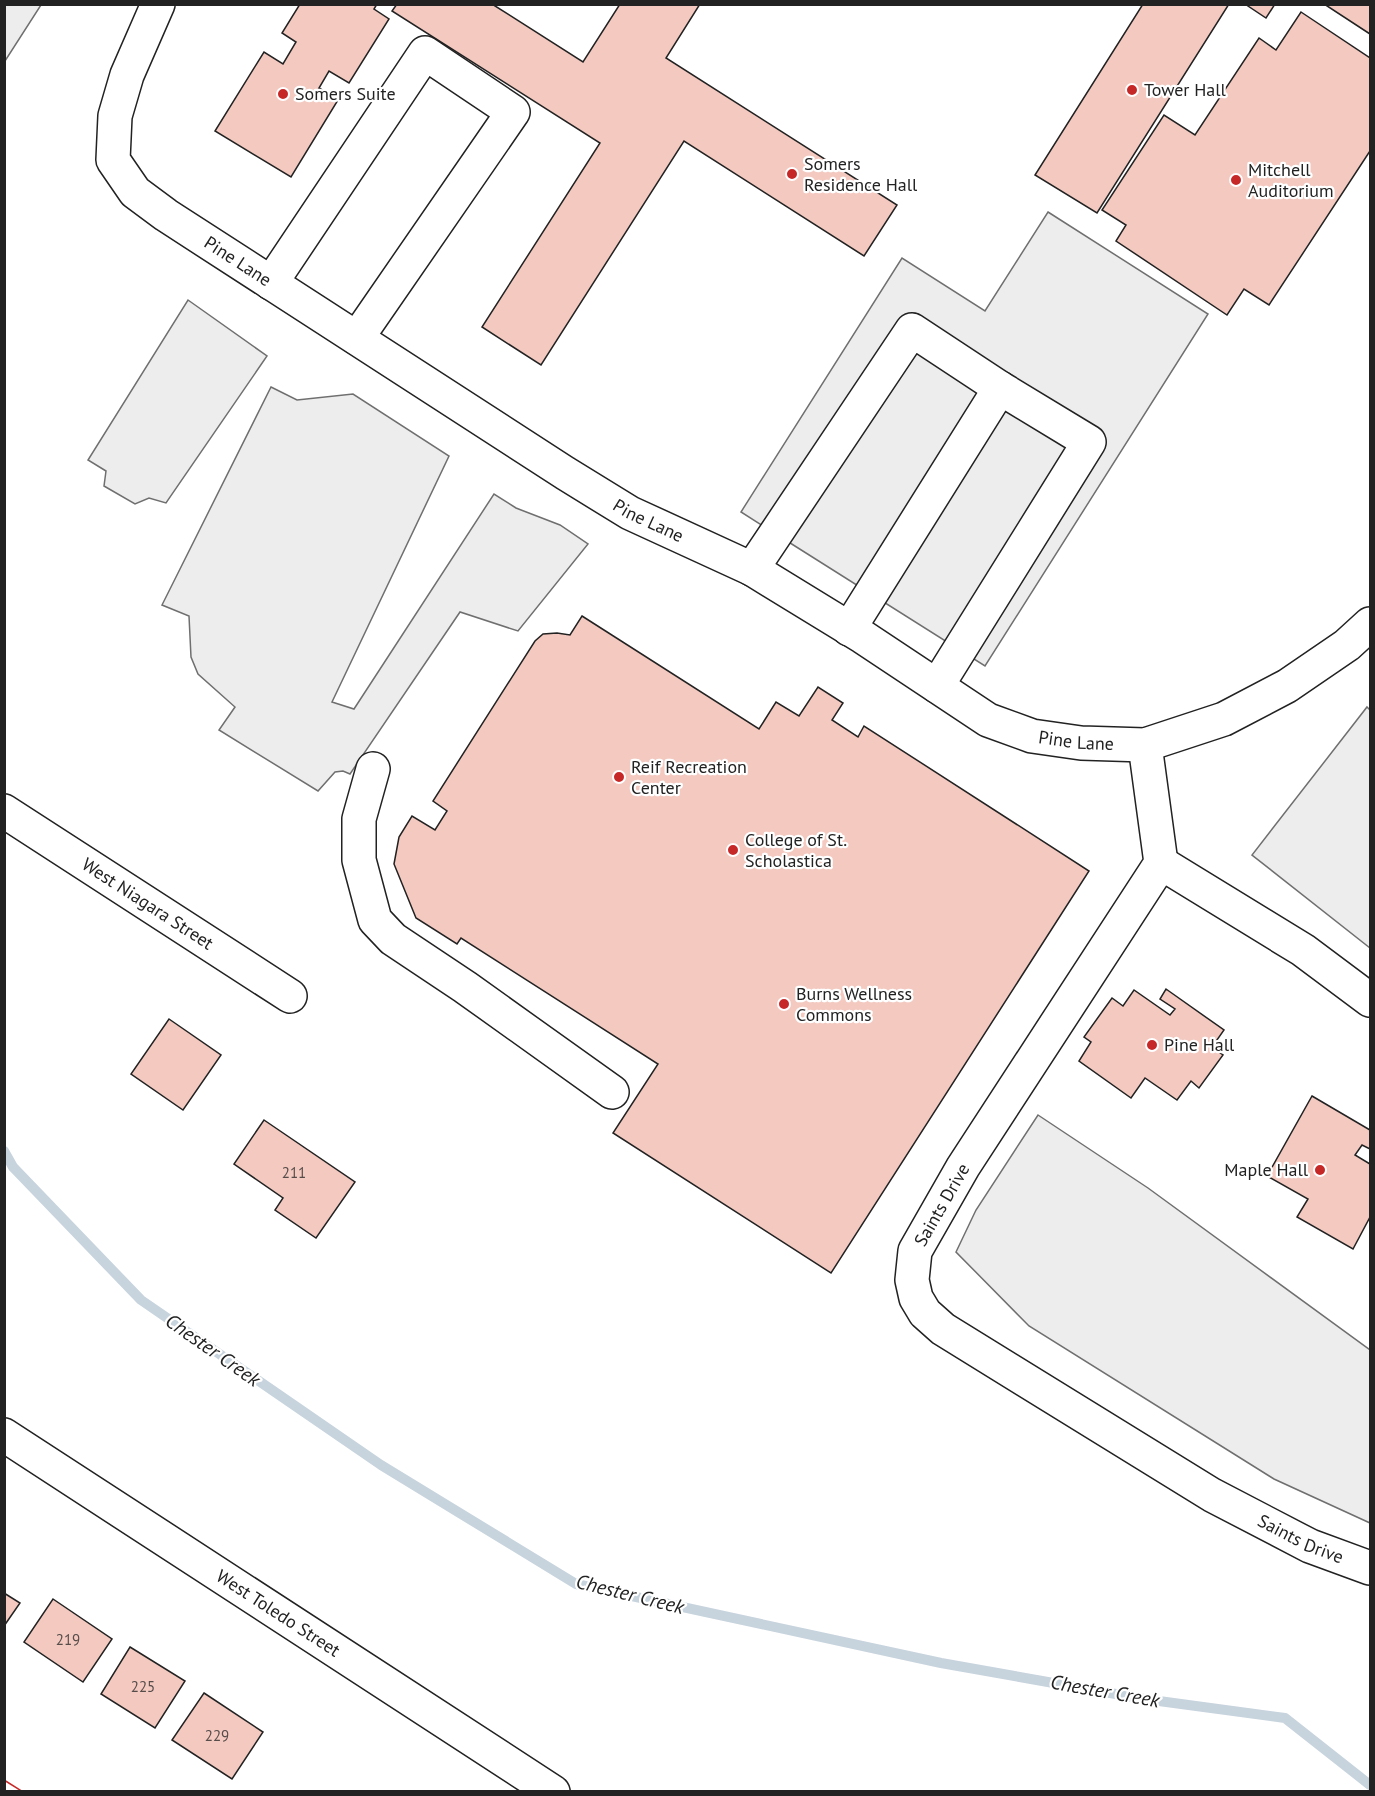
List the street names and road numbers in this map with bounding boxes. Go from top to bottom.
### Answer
street label: Pine Lane [200,231,276,291]
street label: Pine Lane [609,493,687,547]
street label: Pine Lane [1037,725,1114,755]
street label: West Niagara Street [78,852,218,954]
street label: Saints Drive [909,1159,975,1250]
street label: Saints Drive [1254,1509,1347,1568]
street label: West Toledo Street [212,1564,345,1662]

